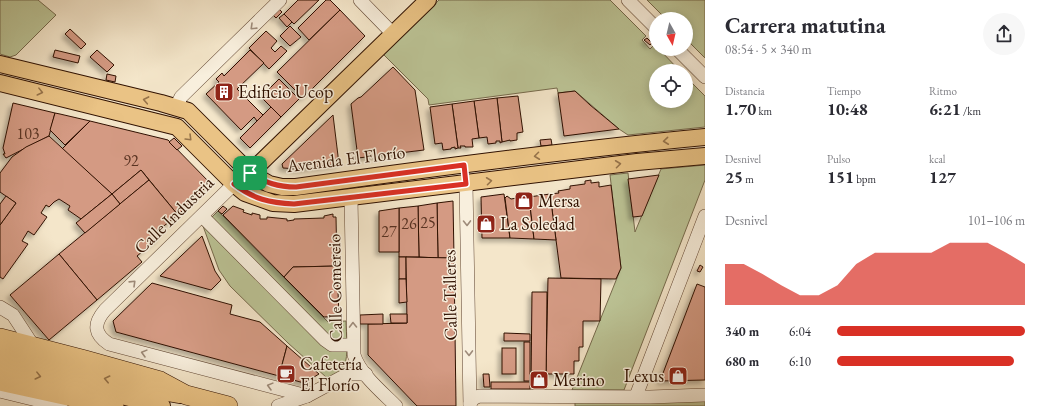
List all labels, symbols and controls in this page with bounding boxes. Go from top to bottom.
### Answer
text: Carrera matutina [725,11,886,40]
north arrow [649,12,693,56]
map controls [649,12,693,108]
button: share [983,13,1025,55]
one-way arrow [250,22,258,30]
text: 08:54 · 5 × 340 m [725,41,812,58]
button: locate [649,64,693,108]
place label: Edificio Ucop [238,80,333,103]
building icon: Edificio Ucop [213,81,235,103]
text: Distancia [725,84,765,98]
text: Tiempo [827,84,861,98]
text: Ritmo [929,84,957,98]
one-way arrow [37,88,43,96]
one-way arrow [142,96,149,104]
text: 1.70 [725,98,756,120]
text: 10:48 [827,98,868,120]
text: 6:21 [929,98,961,120]
text: km [756,104,772,118]
text: /km [961,104,981,118]
house number: 103 [16,123,40,144]
one-way arrow [184,133,192,141]
one-way arrow [663,136,669,145]
street label: Avenida El Florío [284,140,407,177]
house number: 92 [123,150,139,171]
one-way arrow [534,151,540,160]
text: Desnivel [725,152,761,166]
text: Pulso [827,152,851,166]
text: kcal [929,152,946,166]
pin [233,156,267,190]
one-way arrow [615,160,621,169]
icon: arrive [239,162,261,184]
text: 25 [725,166,743,188]
text: 151 [827,166,854,188]
text: 127 [929,166,956,188]
street label: Calle Industria [129,170,219,259]
text: m [743,172,754,186]
text: bpm [854,172,876,186]
one-way arrow [486,177,492,186]
place label: Mersa [538,189,581,212]
shop icon: Mersa [513,190,535,212]
house number: 25 [420,212,436,233]
place label: La Soledad [500,212,576,235]
text: Desnivel [725,212,768,229]
text: 101–106 m [968,212,1025,229]
house number: 26 [401,213,417,234]
shop icon: La Soledad [475,213,497,235]
one-way arrow [463,220,471,226]
house number: 27 [381,221,397,242]
street label: Calle Comercio [322,233,347,342]
street label: Calle Talleres [437,249,462,341]
one-way arrow [128,280,136,287]
one-way arrow [349,322,357,328]
text: 340 m [725,323,759,340]
text: 6:04 [789,323,811,340]
one-way arrow [141,349,148,358]
one-way arrow [465,350,473,356]
place label: Cafetería El Florío [300,352,363,396]
text: 680 m [725,353,759,370]
text: 6:10 [789,353,811,370]
cafe icon: Cafetería El Florío [275,363,297,385]
place label: Lexus [624,364,664,387]
shop icon: Lexus [667,365,689,387]
place label: Merino [553,368,605,391]
shop icon: Merino [528,369,550,391]
one-way arrow [35,371,41,379]
one-way arrow [103,375,110,384]
one-way arrow [266,382,273,391]

